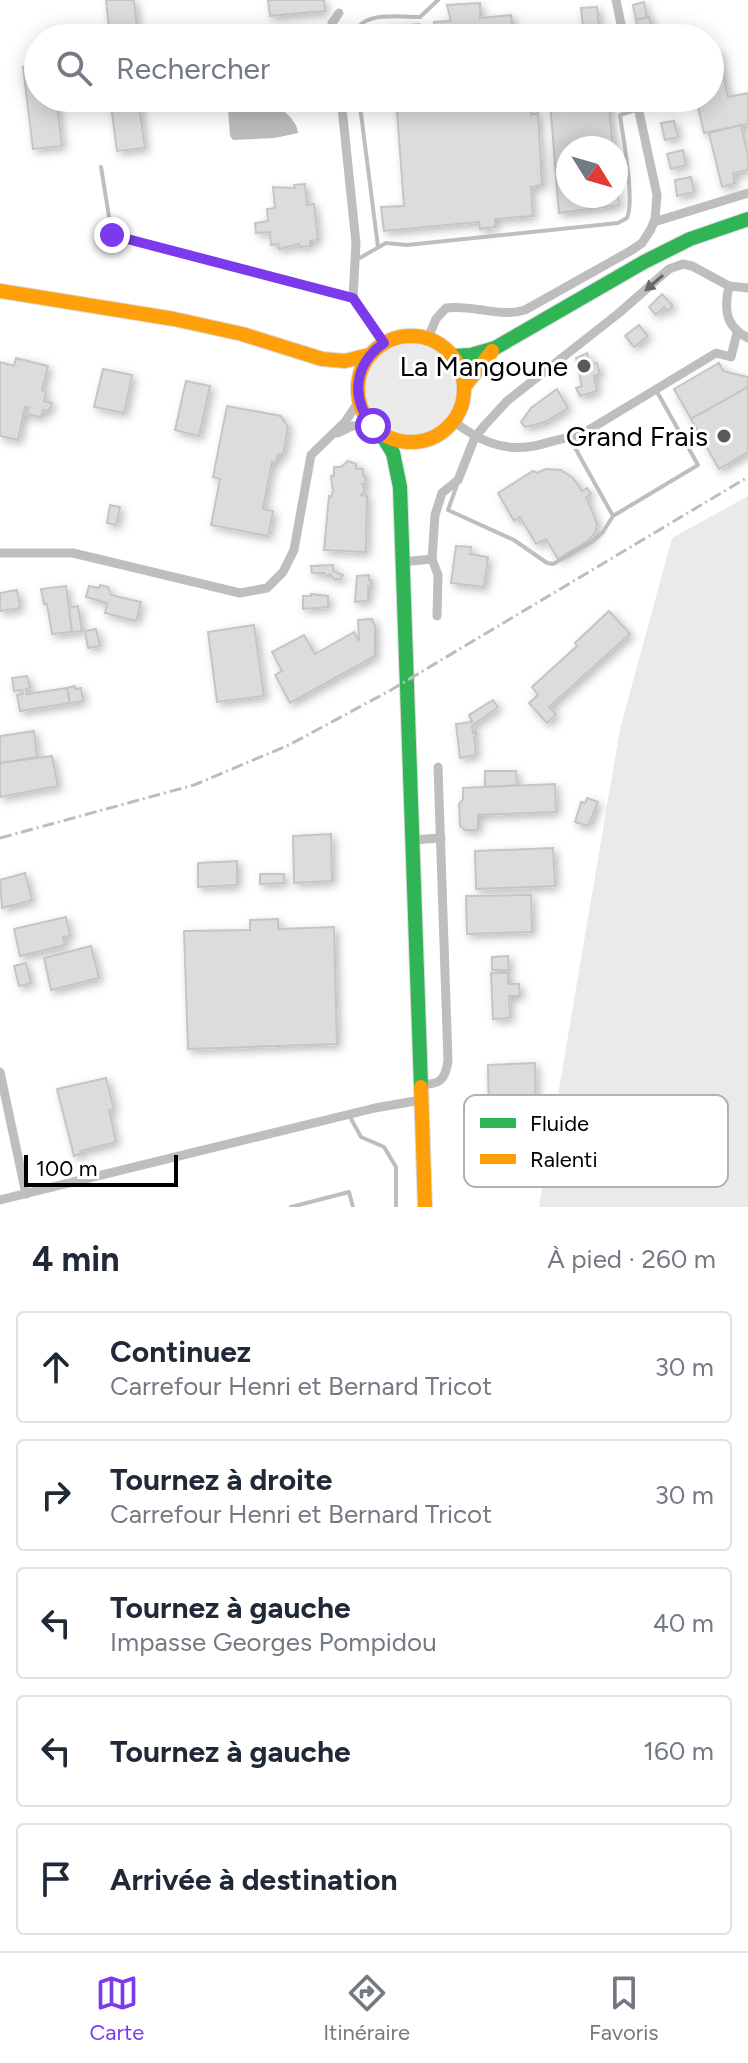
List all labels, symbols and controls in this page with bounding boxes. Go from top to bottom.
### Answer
search box [24,24,724,112]
icon: search [52,46,96,90]
text: Rechercher [116,50,270,87]
north arrow [556,136,628,208]
route end [94,217,130,253]
one-way arrow [644,274,664,291]
place label: La Mangoune [399,349,568,383]
marker: La Mangoune [575,357,593,375]
route start [355,408,391,444]
place label: Grand Frais [566,419,708,453]
marker: Grand Frais [715,427,733,445]
legend [464,1095,728,1187]
text: Fluide [530,1110,589,1137]
text: Ralenti [530,1146,598,1173]
scale bar [24,1151,178,1187]
text: 100 m [36,1155,97,1182]
text: 4 min [32,1239,119,1280]
text: À pied · 260 m [547,1243,716,1275]
text: Continuez [110,1333,251,1370]
icon: ahead [34,1345,78,1389]
text: 30 m [655,1351,714,1383]
text: Carrefour Henri et Bernard Tricot [110,1370,492,1402]
text: Tournez à droite [110,1461,332,1498]
icon: right [34,1473,78,1517]
text: 30 m [655,1479,714,1511]
text: Carrefour Henri et Bernard Tricot [110,1498,492,1530]
text: Tournez à gauche [110,1589,351,1626]
icon: left [34,1601,78,1645]
text: 40 m [653,1607,714,1639]
text: Impasse Georges Pompidou [110,1626,437,1658]
icon: left [34,1729,78,1773]
text: Tournez à gauche [110,1733,351,1770]
text: 160 m [643,1735,714,1767]
icon: arrive [34,1857,78,1901]
text: Arrivée à destination [110,1861,397,1898]
tab: Carte [89,1971,144,2046]
tab: Itinéraire [323,1971,410,2046]
tab: Favoris [589,1971,659,2046]

